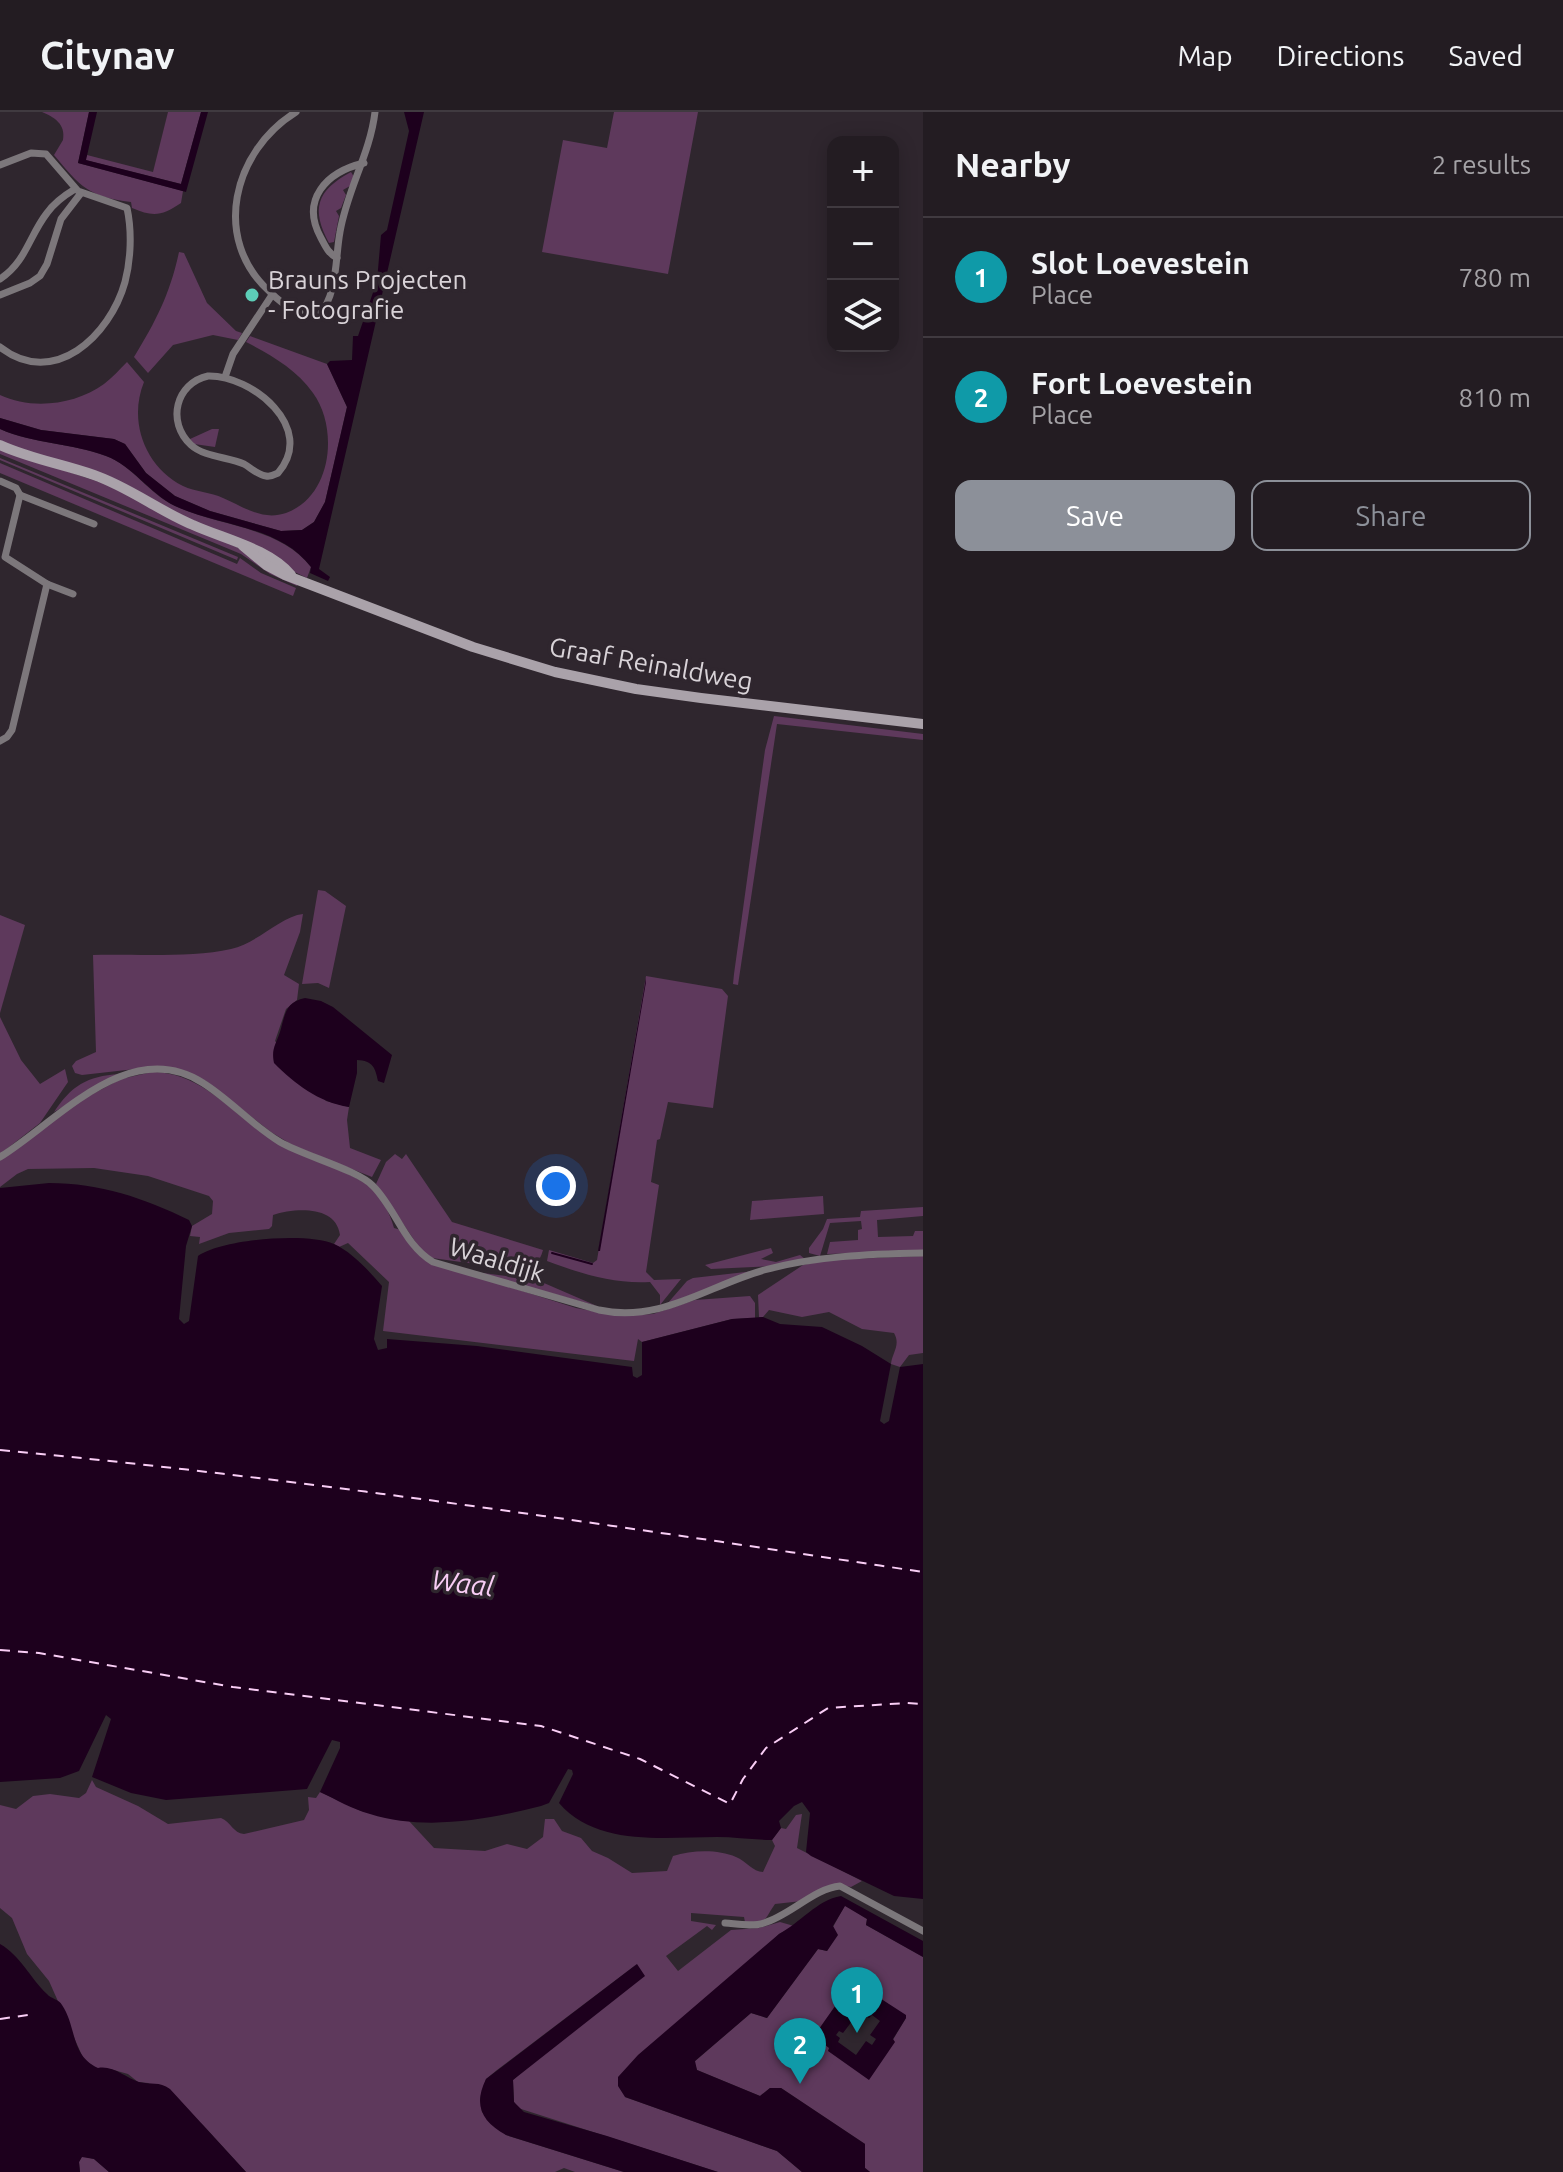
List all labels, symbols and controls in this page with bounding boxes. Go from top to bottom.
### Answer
text: Citynav [40,34,175,76]
text: Map [1177,40,1233,71]
text: Directions [1277,40,1404,71]
text: Saved [1448,40,1523,71]
map controls [827,136,899,352]
button: + [827,136,899,208]
text: Nearby [955,145,1070,183]
text: 2 results [1432,150,1531,179]
button: − [827,208,899,280]
text: Slot Loevestein [1031,246,1250,280]
text: 1 [974,263,988,292]
text: 780 m [1459,263,1531,292]
place label: Brauns Projecten - Fotografie [268,265,467,324]
button: layers [827,280,899,352]
text: Place [1031,280,1093,309]
marker: Brauns Projecten - Fotografie [243,286,261,304]
text: Fort Loevestein [1031,366,1253,400]
text: 2 [974,383,988,412]
text: 810 m [1459,383,1531,412]
text: Place [1031,400,1093,429]
button: Save [955,480,1235,551]
button: Share [1251,480,1531,551]
street label: Graaf Reinaldweg [547,631,755,696]
your location [536,1166,576,1206]
street label: Waaldijk [446,1231,548,1288]
water label: Waal [430,1563,496,1602]
pin: 1 [831,1967,883,2033]
pin: 2 [774,2018,826,2084]

